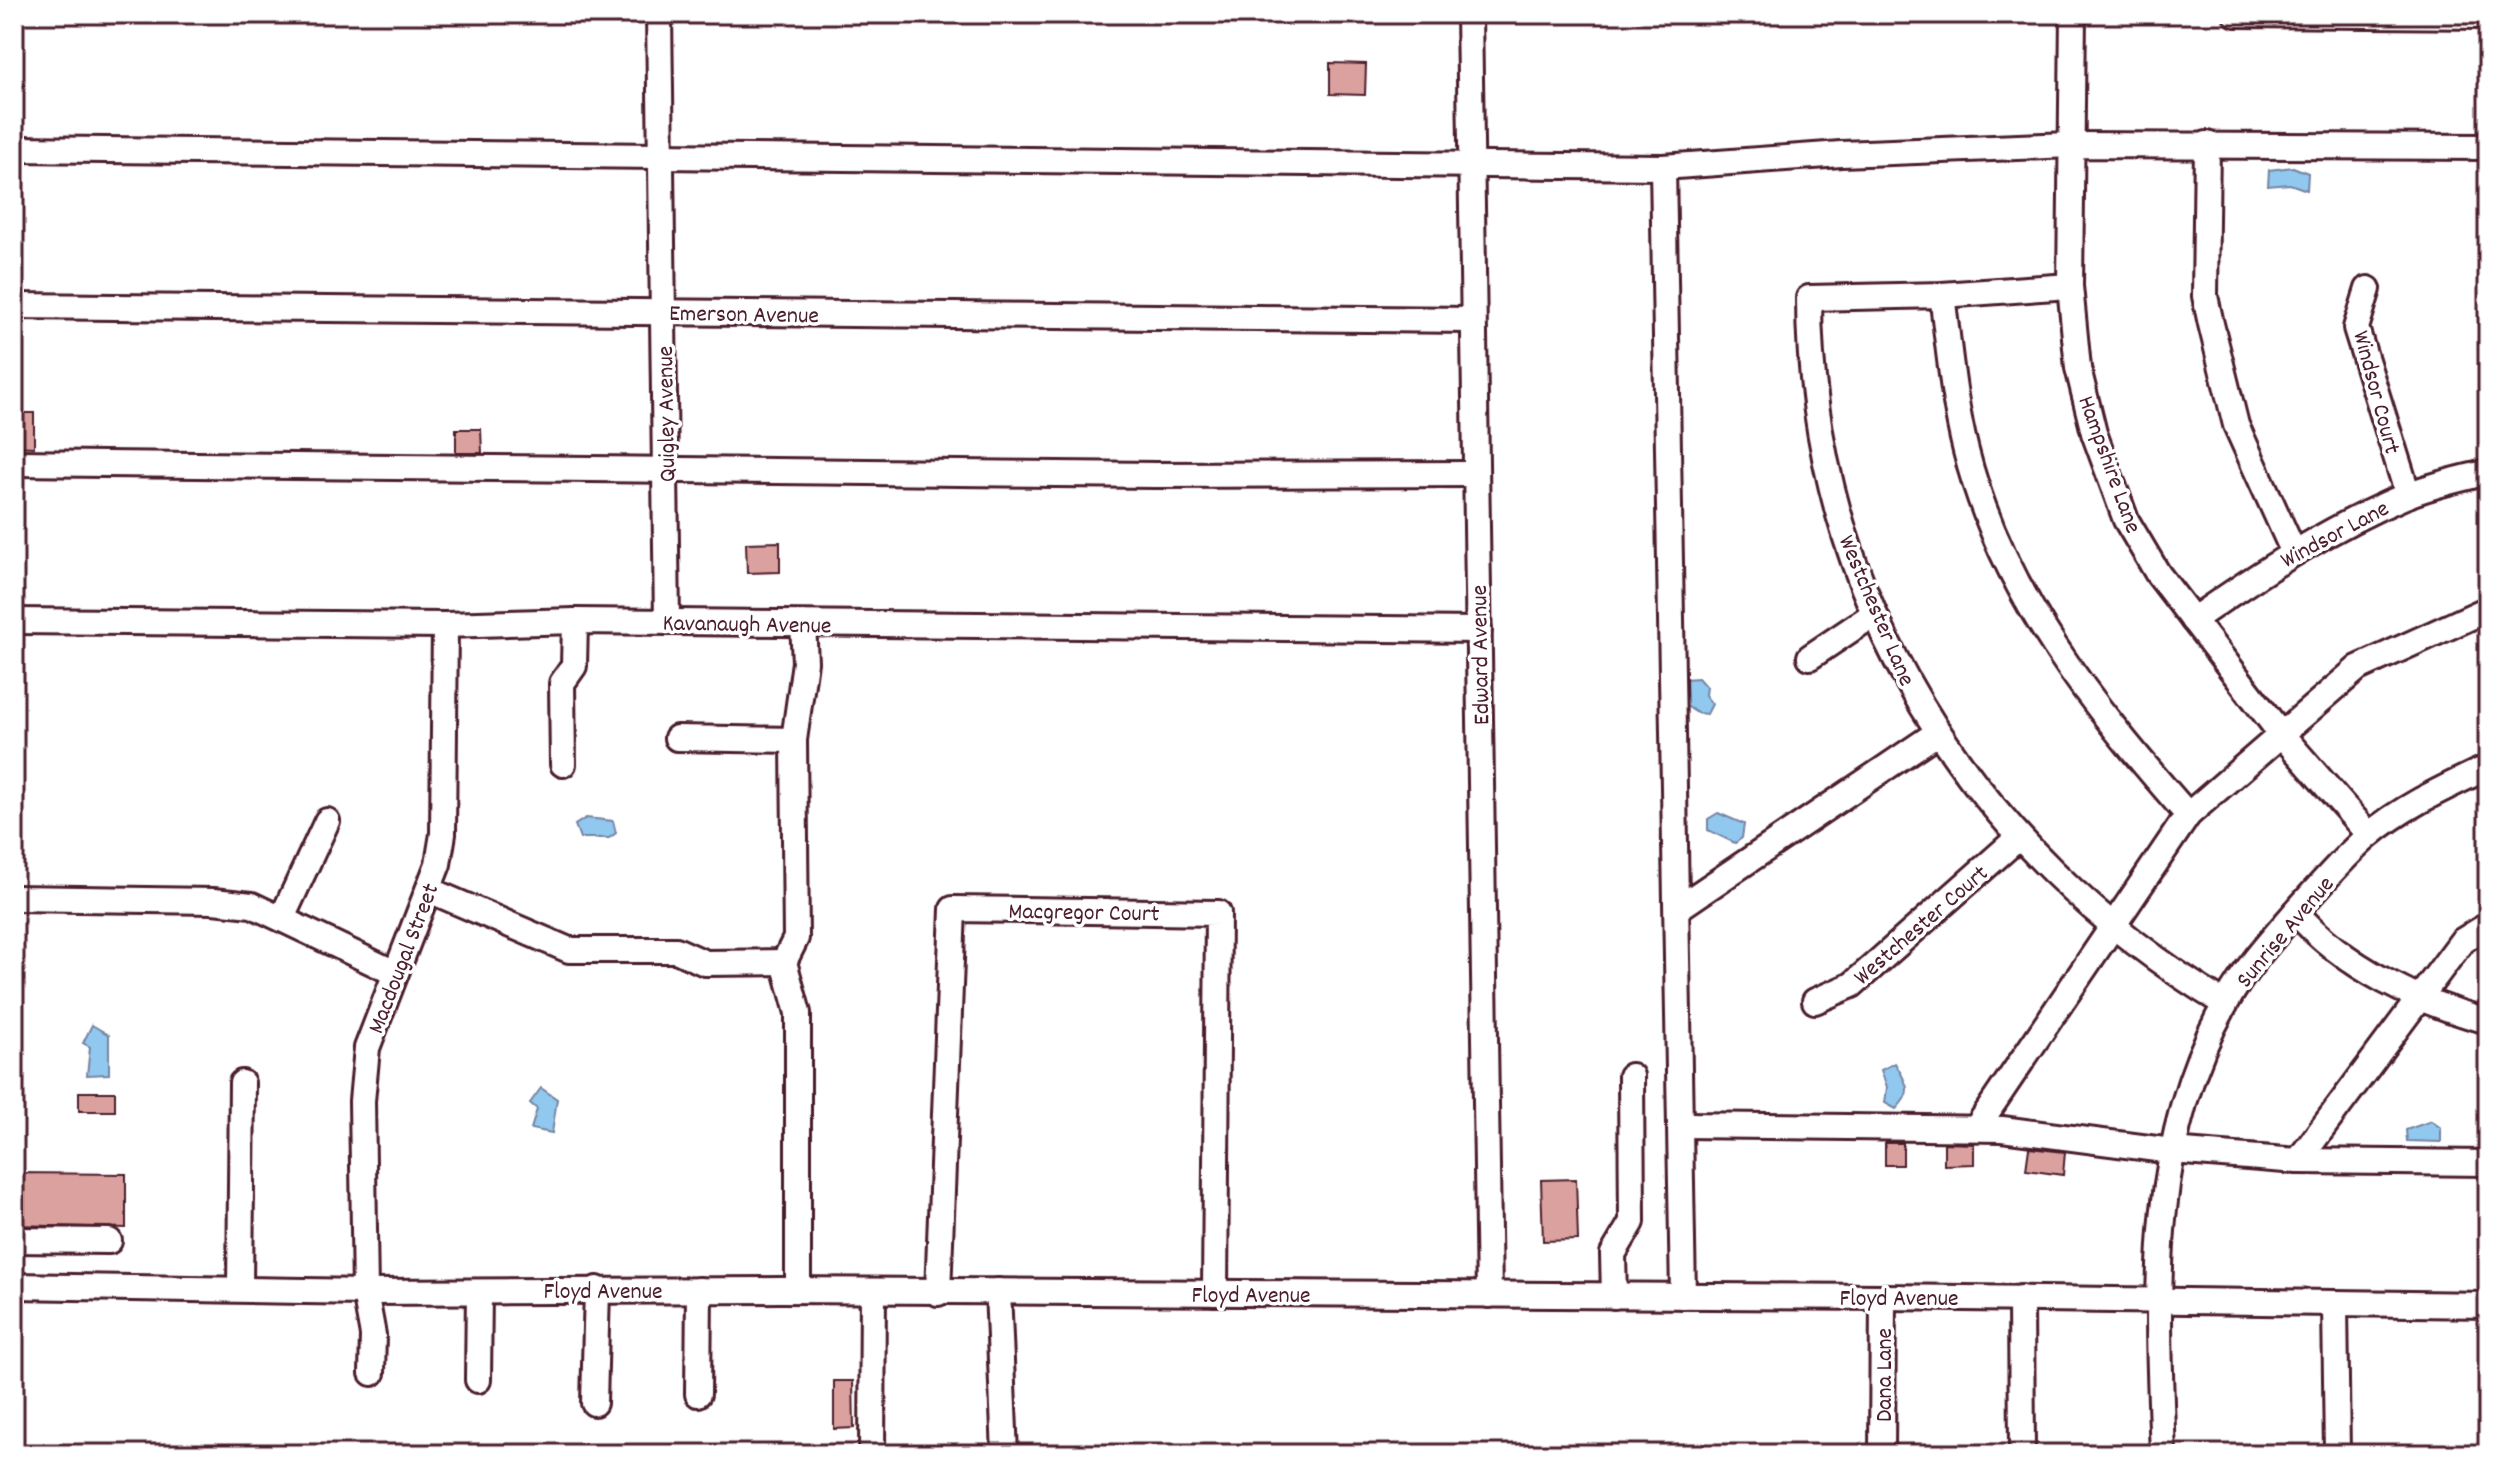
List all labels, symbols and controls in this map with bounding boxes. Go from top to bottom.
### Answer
street label: Emerson Avenue [669,298,819,334]
street label: Windsor Court [2342,327,2408,458]
street label: Quigley Avenue [650,345,686,482]
street label: Hampshire Lane [2068,391,2149,539]
street label: Windsor Lane [2275,493,2396,578]
street label: Westchester Lane [1828,530,1922,692]
street label: Edward Avenue [1464,585,1500,725]
street label: Kavanaugh Avenue [662,608,832,644]
street label: Westchester Court [1847,858,1997,995]
street label: Sunrise Avenue [2229,869,2343,996]
street label: Macdougal Street [361,879,449,1039]
street label: Macgregor Court [1008,896,1160,932]
street label: Floyd Avenue [543,1276,663,1310]
street label: Floyd Avenue [1191,1280,1311,1314]
street label: Floyd Avenue [1839,1283,1959,1317]
street label: Dana Lane [1869,1328,1903,1422]

